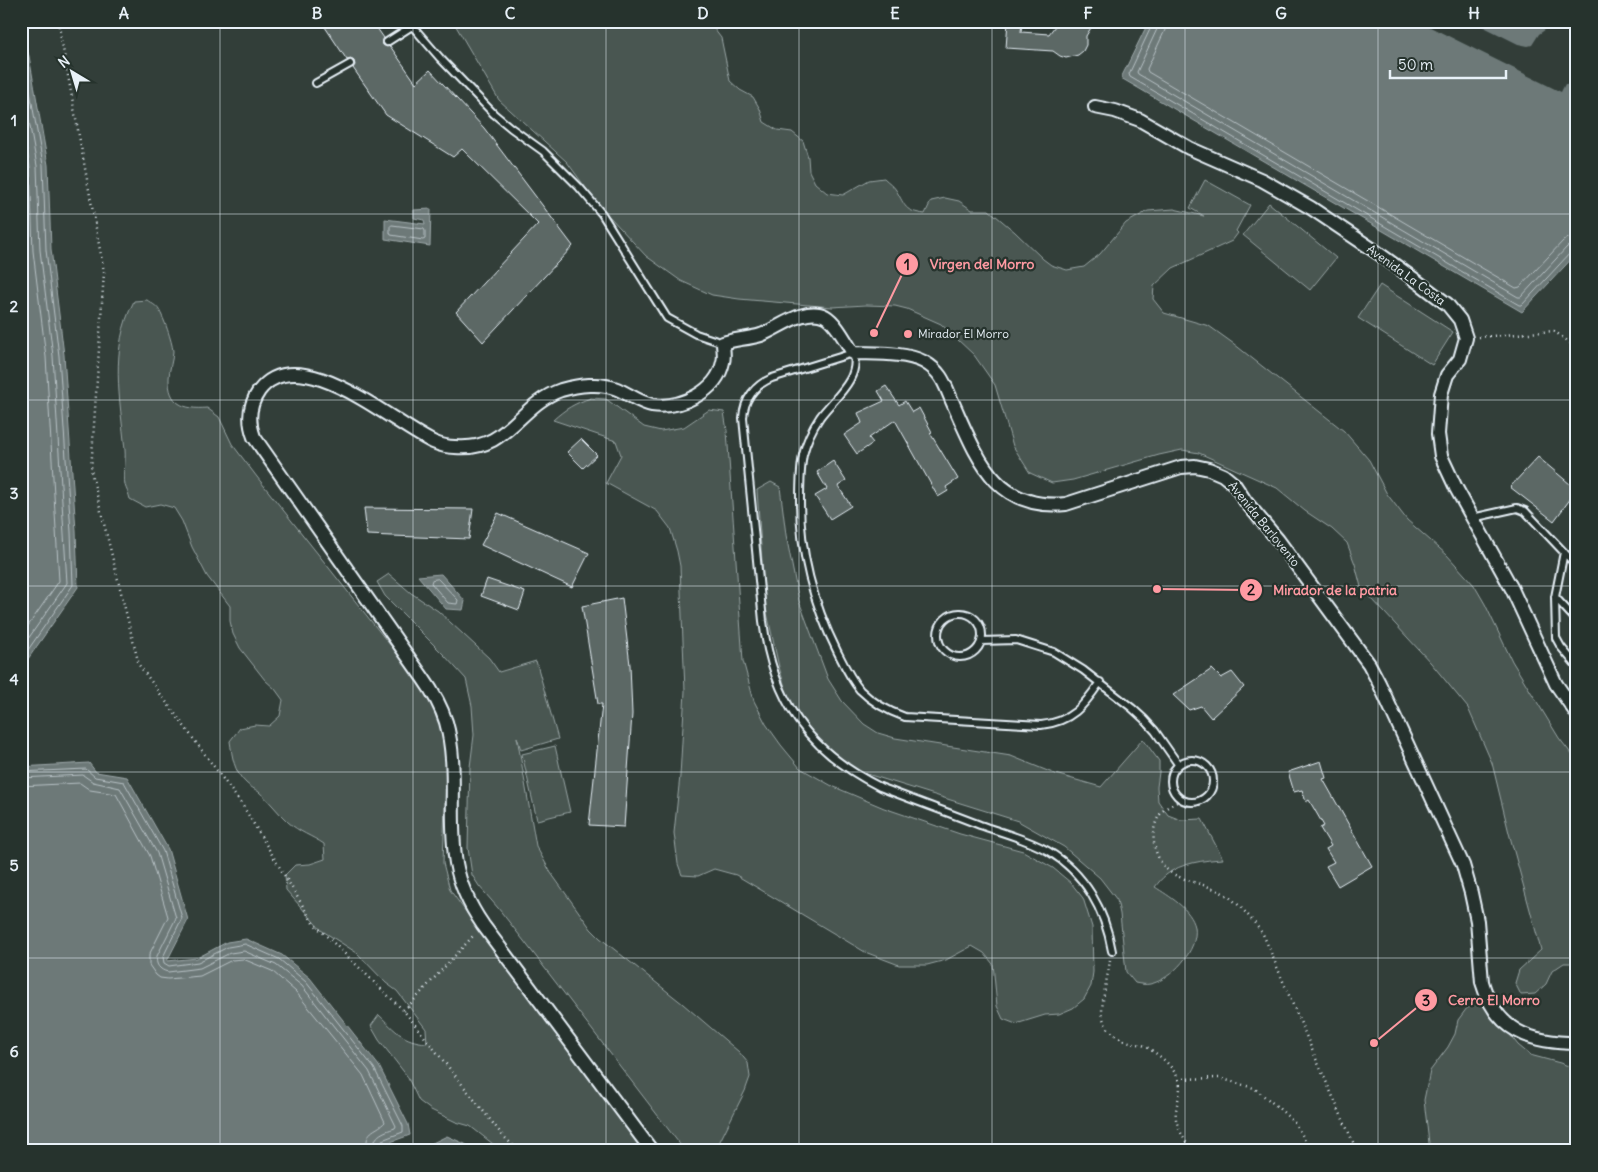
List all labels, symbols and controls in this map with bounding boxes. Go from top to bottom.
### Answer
text: A [119,3,129,23]
text: B [312,3,323,23]
text: C [505,3,516,23]
text: D [697,3,709,23]
text: E [890,3,900,23]
text: F [1083,3,1093,23]
text: G [1275,3,1287,23]
text: H [1468,3,1480,23]
north arrow [48,48,98,98]
scale bar [1390,48,1507,80]
text: N [55,52,73,72]
text: 50 m [1398,55,1433,74]
text: 1 [11,110,17,130]
street label: Avenida La Costa [1364,241,1449,308]
callout: Virgen del Morro [894,250,1044,279]
text: 1 [904,255,910,274]
text: Virgen del Morro [930,255,1034,273]
text: 2 [10,296,19,316]
place label: Mirador El Morro [918,326,1009,341]
marker: Mirador El Morro [902,328,914,340]
street label: Avenida Barlovento [1225,478,1304,570]
text: 3 [9,483,19,503]
callout: Mirador de la patria [1238,575,1407,604]
text: 2 [1247,580,1255,599]
text: Mirador de la patria [1273,581,1397,599]
text: 4 [9,669,19,689]
text: 5 [9,855,19,875]
callout: Cerro El Morro [1413,986,1550,1015]
text: 3 [1422,991,1430,1010]
text: Cerro El Morro [1448,991,1540,1009]
text: 6 [9,1041,19,1061]

